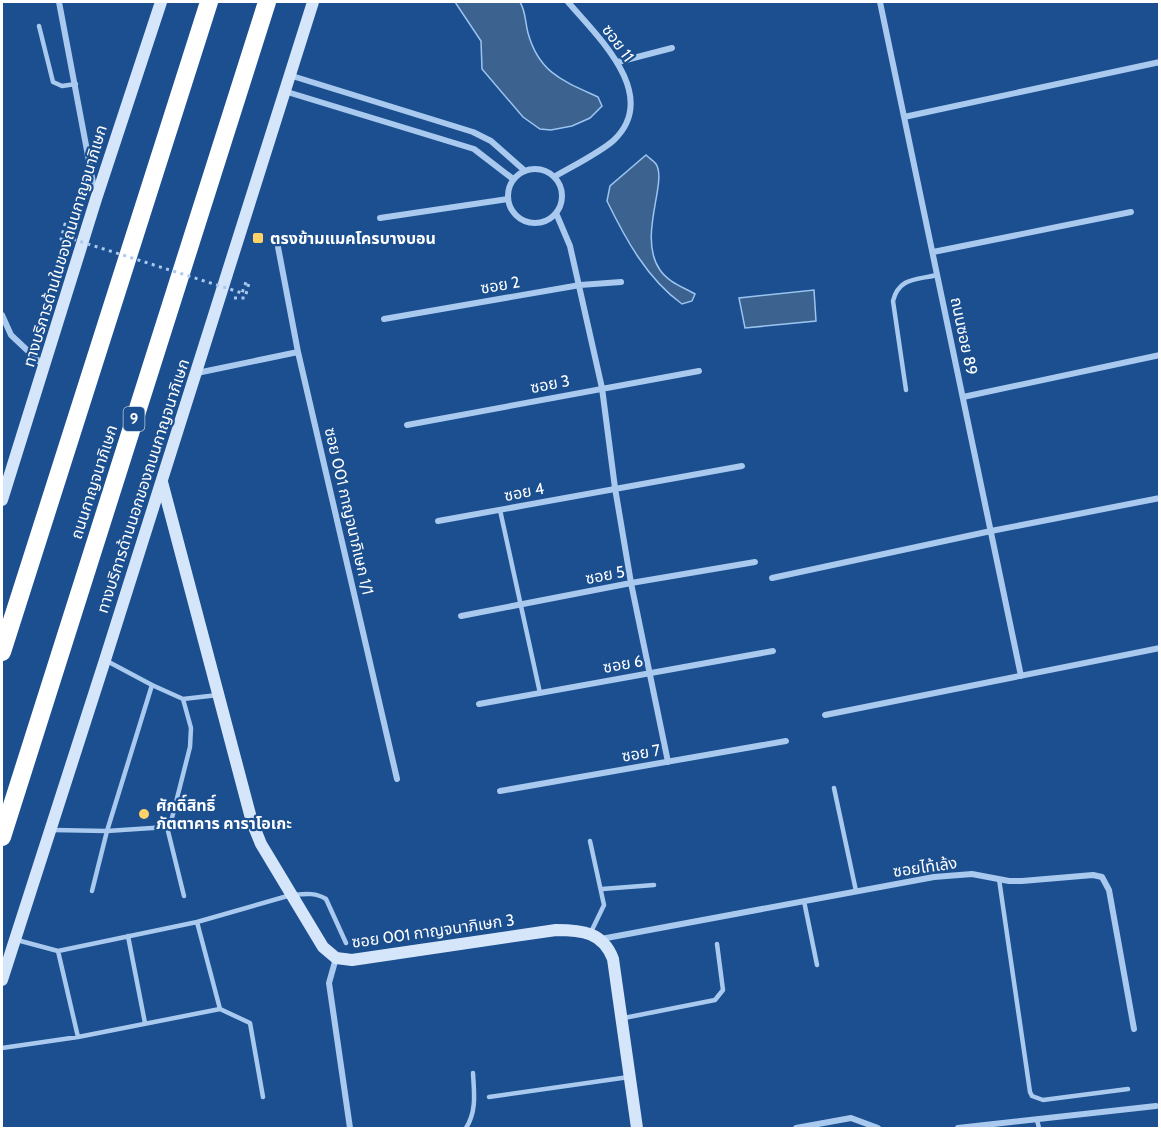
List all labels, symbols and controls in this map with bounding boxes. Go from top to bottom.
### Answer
street label: ซอย 11 [598,21,638,65]
street label: ทางบริการด้านในของถนนกาญจนาภิเษก [19,123,111,369]
place label: ตรงข้ามแมคโครบางบอน [270,229,436,248]
marker: ตรงข้ามแมคโครบางบอน [251,231,265,245]
street label: ซอย 2 [479,272,521,298]
street label: ถนนซอย 89 [946,295,982,377]
street label: ทางบริการด้านนอกของถนนกาญจนาภิเษก [93,356,193,616]
street label: ซอย 3 [529,371,571,397]
road number: 9 [124,407,144,431]
street label: ถนนกาญจนาภิเษก [67,423,121,541]
street label: ซอย 001 กาญจนาภิเษก 1/1 [321,426,377,596]
street label: ซอย 4 [502,479,546,505]
street label: ซอย 5 [584,562,626,588]
street label: ซอย 6 [602,651,644,677]
street label: ซอย 7 [620,740,662,766]
place label: ศักดิ์สิทธิ์ ภัตตาคาร คาราโอเกะ [156,794,292,833]
marker: ศักดิ์สิทธิ์ ภัตตาคาร คาราโอเกะ [137,807,151,821]
street label: ซอยไท้เล้ง [892,853,958,881]
street label: ซอย 001 กาญจนาภิเษก 3 [350,910,516,952]

